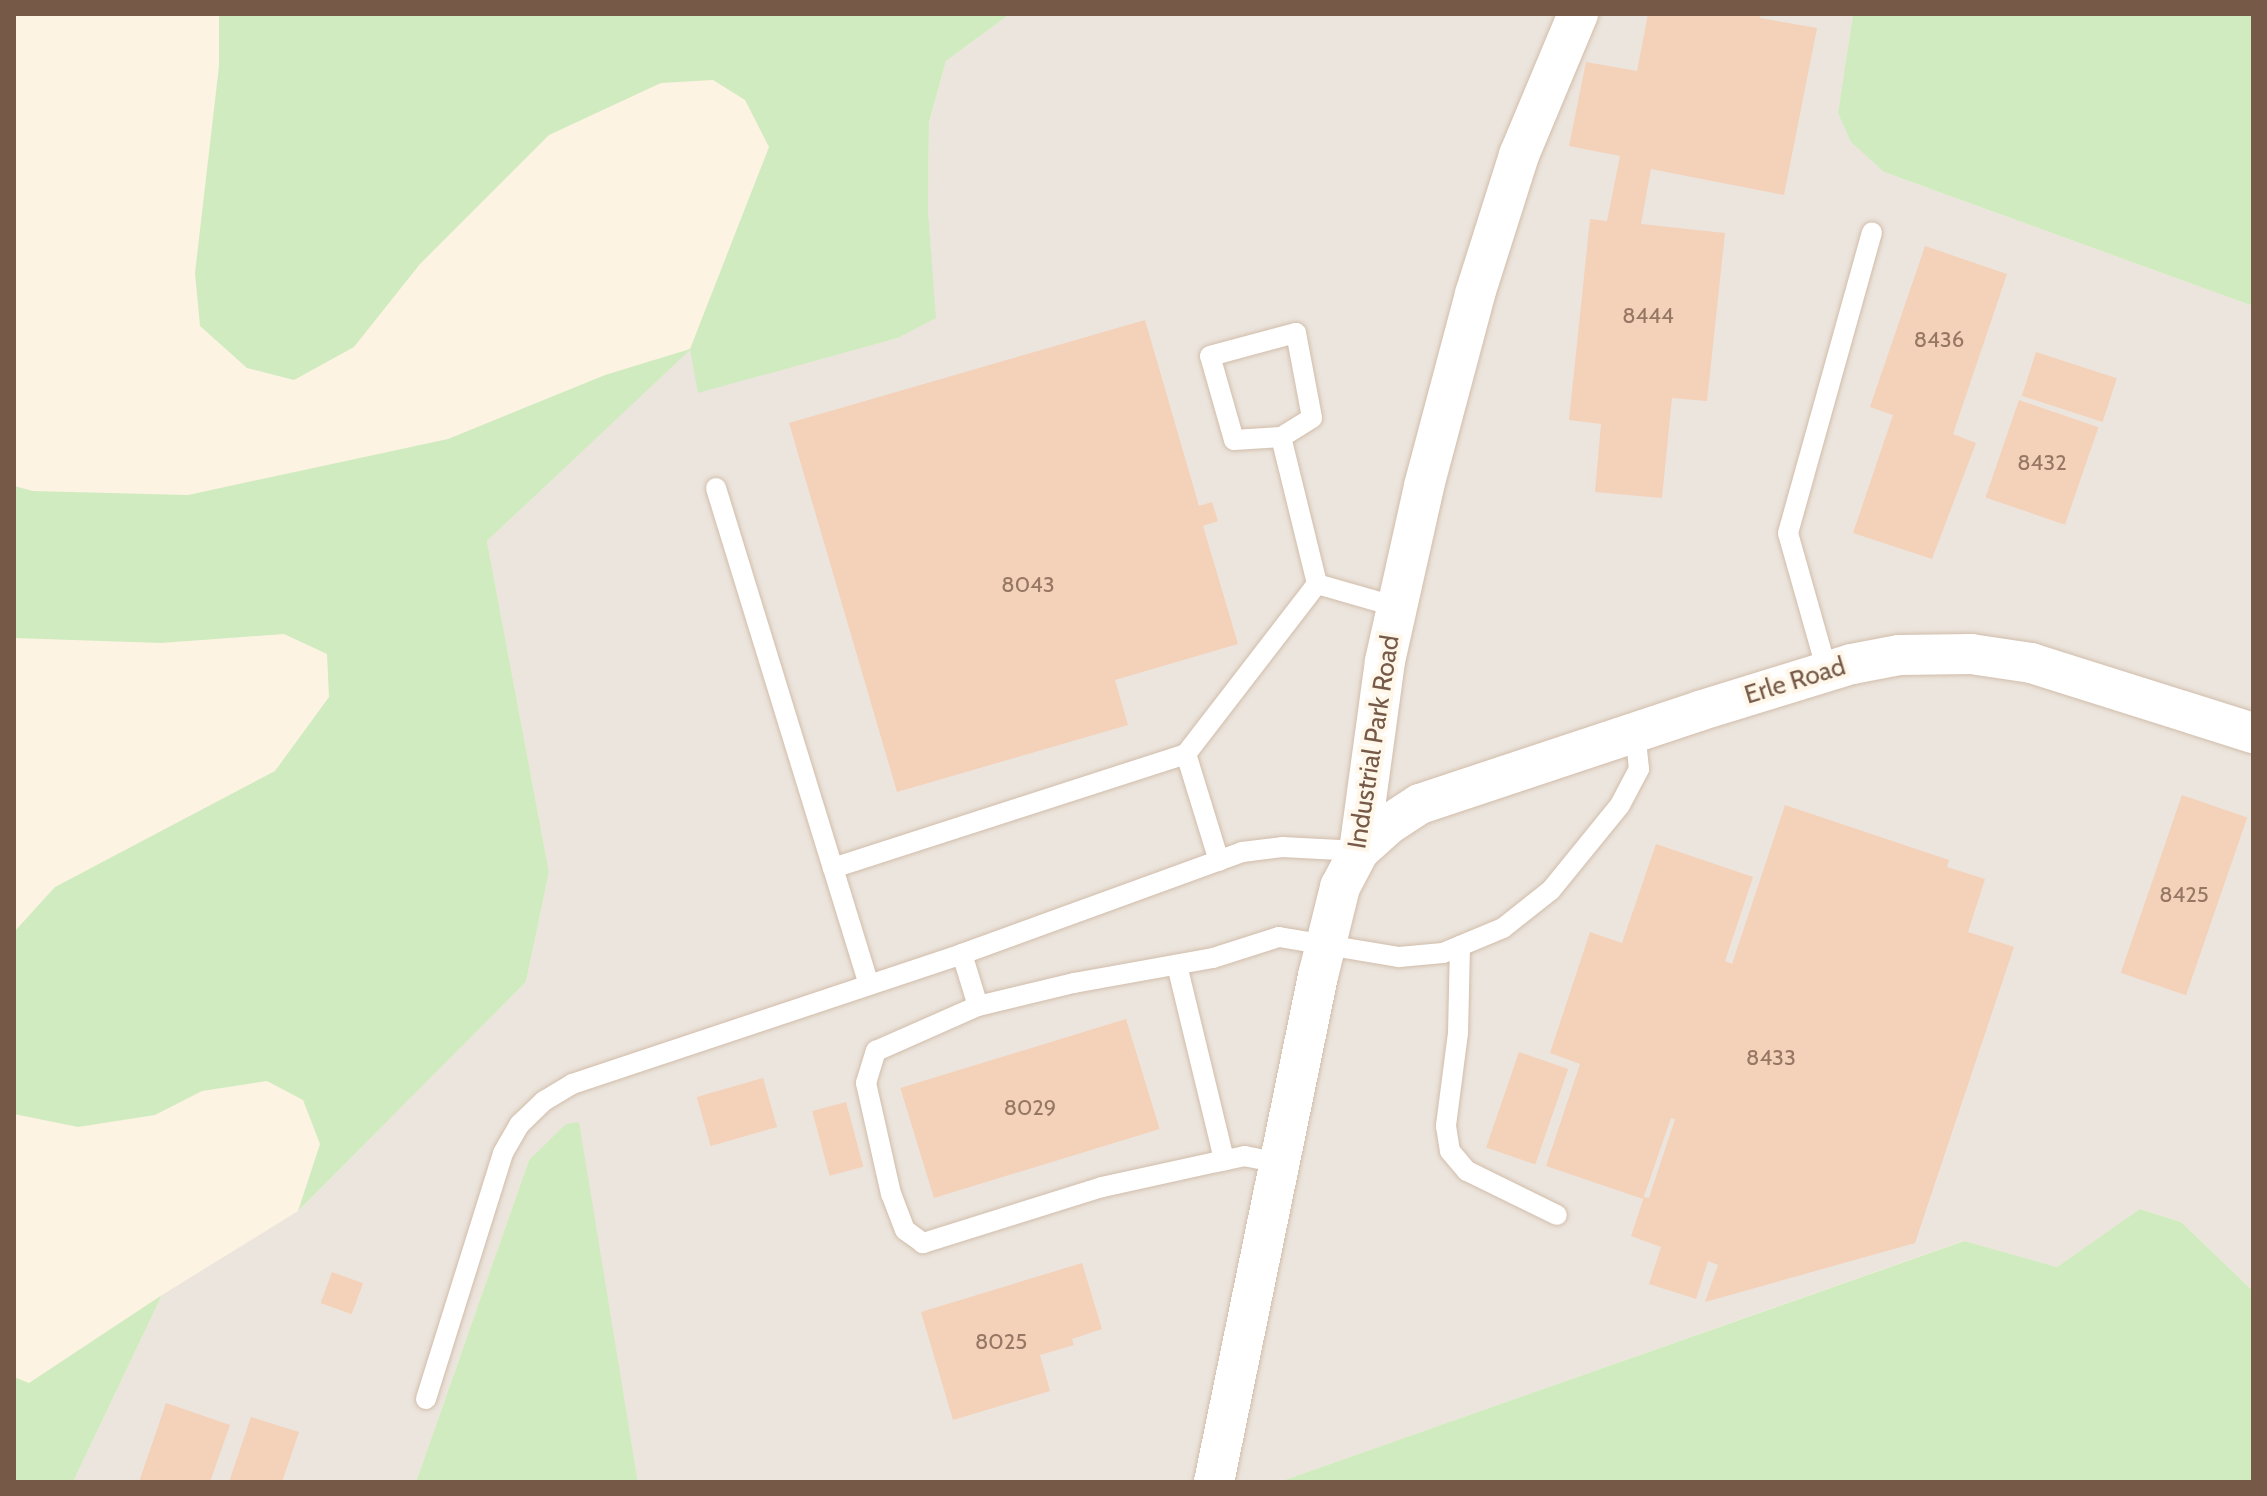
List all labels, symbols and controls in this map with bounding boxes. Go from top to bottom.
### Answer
house number: 8444 [1622,303,1674,329]
house number: 8436 [1914,327,1964,353]
house number: 8432 [2017,450,2067,476]
house number: 8043 [1001,572,1055,598]
street label: Industrial Park Road [1342,633,1406,851]
street label: Erle Road [1741,651,1849,711]
house number: 8425 [2159,882,2209,908]
house number: 8433 [1746,1045,1796,1071]
house number: 8029 [1004,1095,1056,1121]
house number: 8025 [975,1329,1027,1355]

